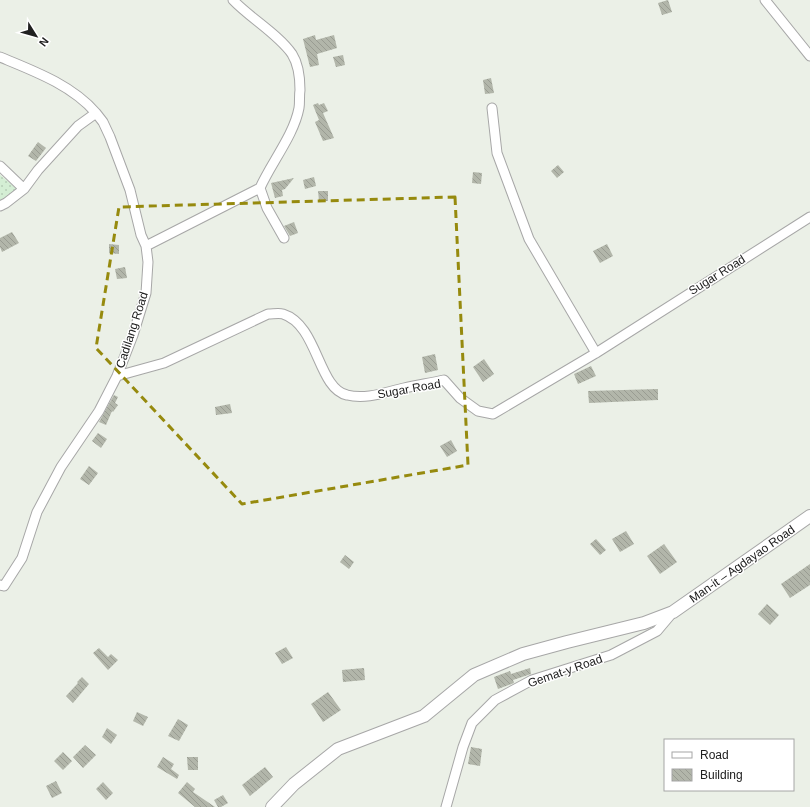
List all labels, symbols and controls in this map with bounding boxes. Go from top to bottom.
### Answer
north arrow [16,16,56,56]
text: N [37,35,51,49]
street label: Sugar Road [686,252,748,298]
street label: Cadilang Road [113,290,151,370]
street label: Sugar Road [376,377,442,401]
street label: Man-it – Agdayao Road [687,522,797,606]
street label: Gemat-y Road [526,652,604,690]
legend [664,739,794,791]
text: Road [700,748,729,762]
text: Building [700,768,743,782]

